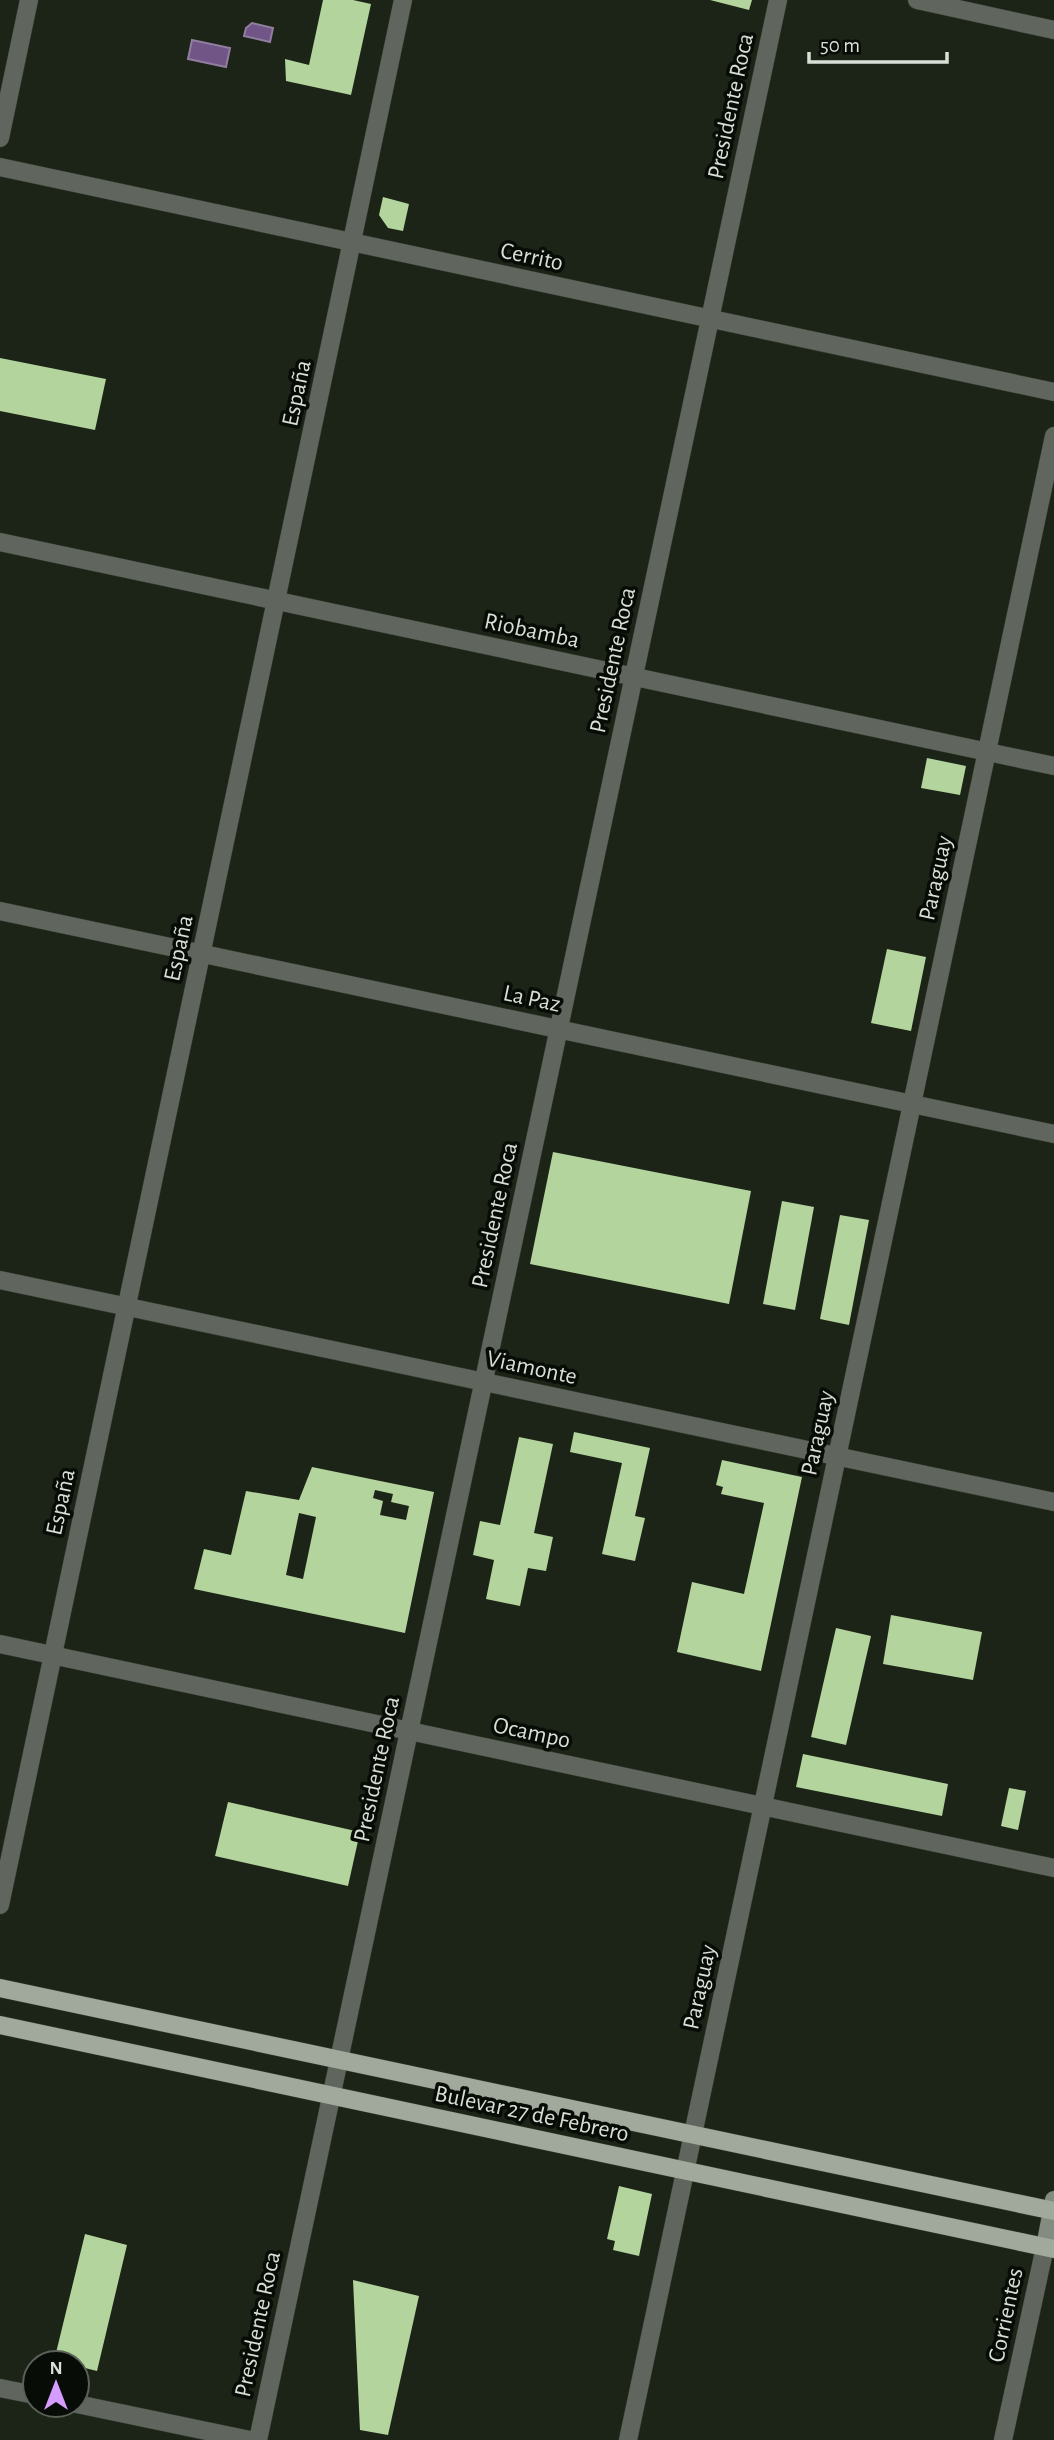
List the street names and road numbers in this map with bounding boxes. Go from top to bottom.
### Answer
street label: Presidente Roca [704,31,758,181]
street label: Cerrito [498,239,565,275]
street label: España [278,358,316,428]
street label: Presidente Roca [586,585,640,735]
street label: Riobamba [482,609,582,653]
street label: Paraguay [915,834,957,923]
street label: España [160,913,198,983]
street label: La Paz [501,981,563,1017]
street label: Presidente Roca [468,1140,522,1290]
street label: Viamonte [484,1347,579,1389]
street label: Paraguay [797,1389,839,1478]
street label: España [42,1467,80,1537]
street label: Presidente Roca [350,1694,404,1844]
street label: Ocampo [491,1713,573,1753]
street label: Paraguay [679,1943,721,2032]
street label: Bulevar 27 de Febrero [433,2082,631,2146]
street label: Presidente Roca [231,2249,285,2399]
street label: Corrientes [984,2266,1028,2364]

